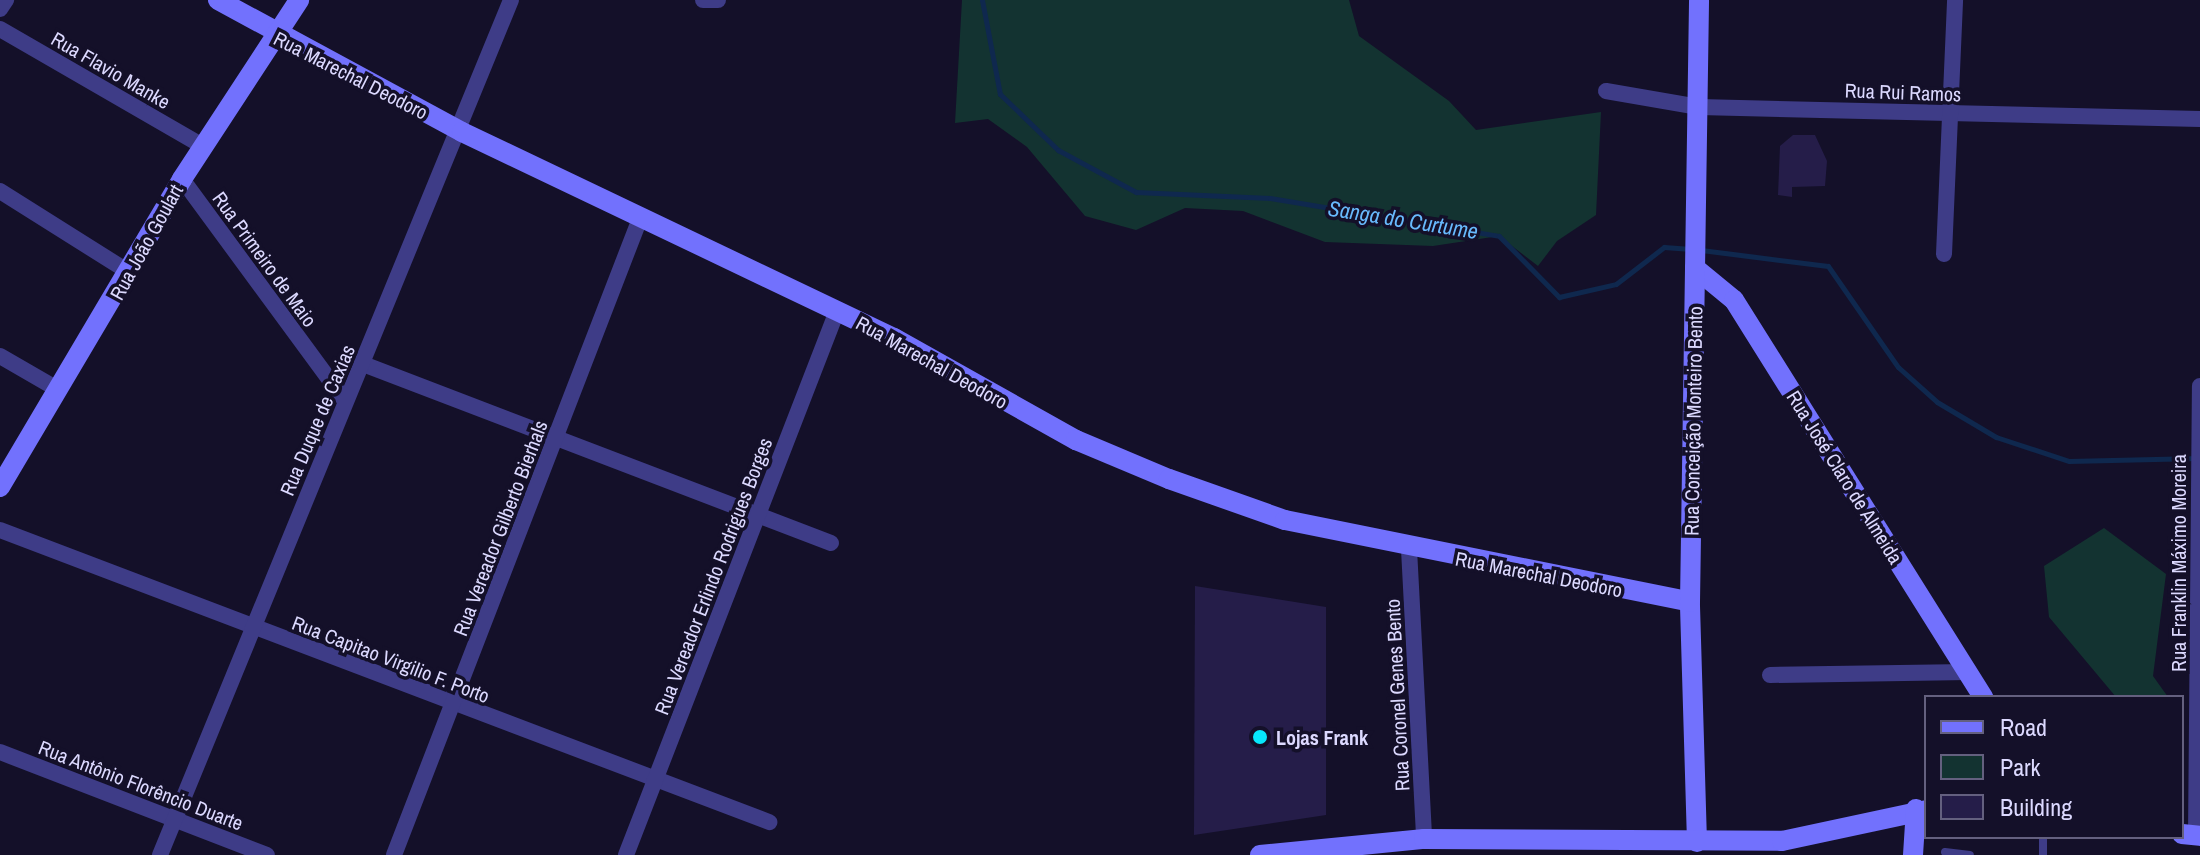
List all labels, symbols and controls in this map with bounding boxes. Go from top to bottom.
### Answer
street label: Rua Flavio Manke [47,26,175,114]
street label: Rua Marechal Deodoro [270,26,432,124]
street label: Rua Rui Ramos [1844,78,1962,106]
street label: Rua João Goulart [104,180,188,304]
street label: Rua Primeiro de Maio [208,187,322,331]
water label: Sanga do Curtume [1326,195,1480,245]
street label: Rua Conceição Monteiro Bento [1679,306,1707,536]
street label: Rua Marechal Deodoro [852,310,1012,414]
street label: Rua Duque de Caxias [274,341,360,499]
street label: Rua José Claro de Almeida [1782,386,1908,568]
street label: Rua Vereador Gilberto Bierhals [448,417,552,639]
street label: Rua Vereador Erlindo Rodrigues Borges [649,434,777,718]
street label: Rua Franklin Máximo Moreira [2166,454,2190,672]
street label: Rua Marechal Deodoro [1453,546,1625,602]
street label: Rua Coronel Genes Bento [1380,598,1414,792]
street label: Rua Capitao Virgilio F. Porto [289,610,493,708]
legend [1924,695,2184,839]
text: Road [2000,711,2047,743]
place label: Lojas Frank [1276,725,1368,749]
marker: Lojas Frank [1251,728,1269,746]
street label: Rua Antônio Florêncio Duarte [35,735,247,835]
text: Park [2000,751,2040,783]
text: Building [2000,791,2072,823]

